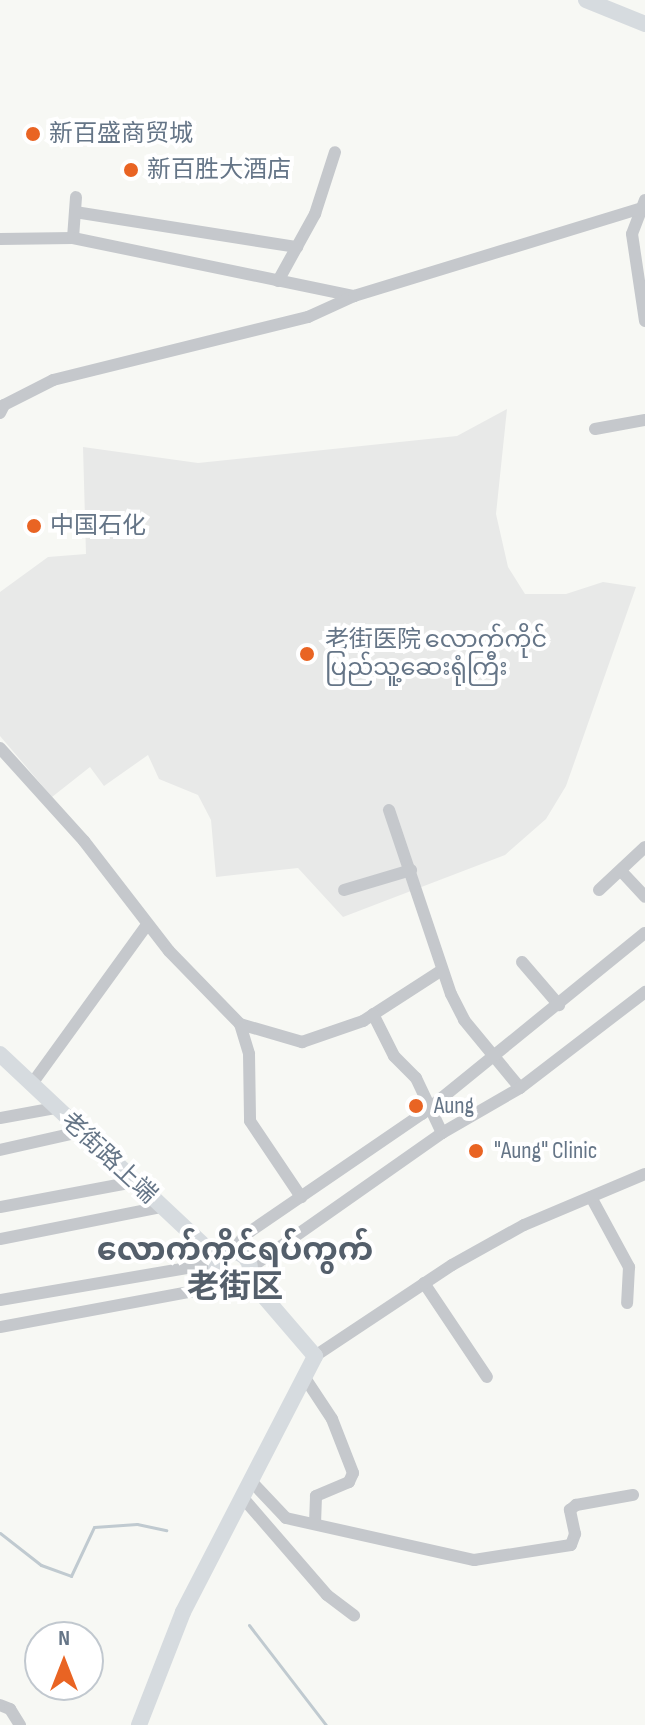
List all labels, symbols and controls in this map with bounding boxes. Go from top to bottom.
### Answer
place label: 新百盛商贸城 [49,120,193,148]
marker: 新百盛商贸城 [24,125,42,143]
place label: 新百胜大酒店 [147,156,291,184]
marker: 新百胜大酒店 [122,161,140,179]
place label: 中国石化 [50,512,146,540]
marker: 中国石化 [25,517,43,535]
place label: 老街医院 လောက်ကိုင် ပြည်သူ့ဆေးရုံကြီး [325,626,547,682]
marker: 老街医院 လောက်ကိုင် ပြည်သူ့ဆေးရုံကြီး [296,643,318,665]
place label: Aung [434,1092,474,1120]
marker: Aung [405,1095,427,1117]
street label: 老街路上端 [55,1107,163,1209]
place label: "Aung" Clinic [494,1137,597,1165]
marker: "Aung" Clinic [465,1140,487,1162]
district label: လောက်ကိုင်ရပ်ကွက် 老街区 [97,1233,373,1308]
north arrow [24,1621,104,1701]
text: N [58,1625,70,1652]

